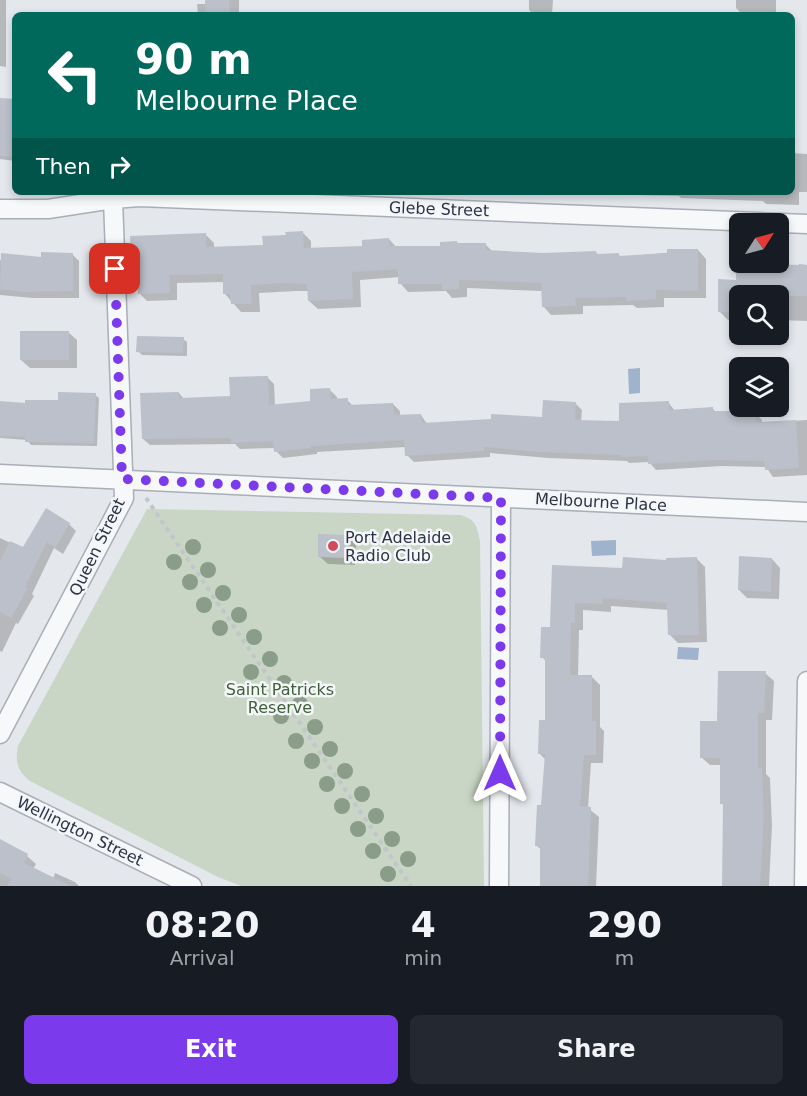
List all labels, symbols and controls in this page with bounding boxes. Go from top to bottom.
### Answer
text: 90 m [135,35,252,84]
icon: left [36,36,114,114]
text: Melbourne Place [135,85,358,116]
icon: right [103,150,136,183]
text: Then [36,154,91,179]
street label: Glebe Street [389,198,489,220]
north arrow [729,213,789,273]
map controls [729,213,789,417]
pin [89,243,140,294]
icon: arrive [98,252,131,285]
button: search [729,285,789,345]
button: layers [729,357,789,417]
street label: Melbourne Place [535,489,667,515]
street label: Queen Street [65,495,129,599]
place label: Port Adelaide Radio Club [345,528,451,565]
marker: Port Adelaide Radio Club [326,539,340,553]
park label: Saint Patricks Reserve [226,680,334,717]
position arrow [468,741,532,805]
street label: Wellington Street [14,792,146,870]
text: 08:20 [145,904,259,945]
text: 4 [411,904,436,945]
text: 290 [587,904,662,945]
text: Arrival [170,946,235,970]
text: min [404,946,442,970]
text: m [615,946,634,970]
button: Exit [24,1015,398,1084]
button: Share [410,1015,783,1084]

